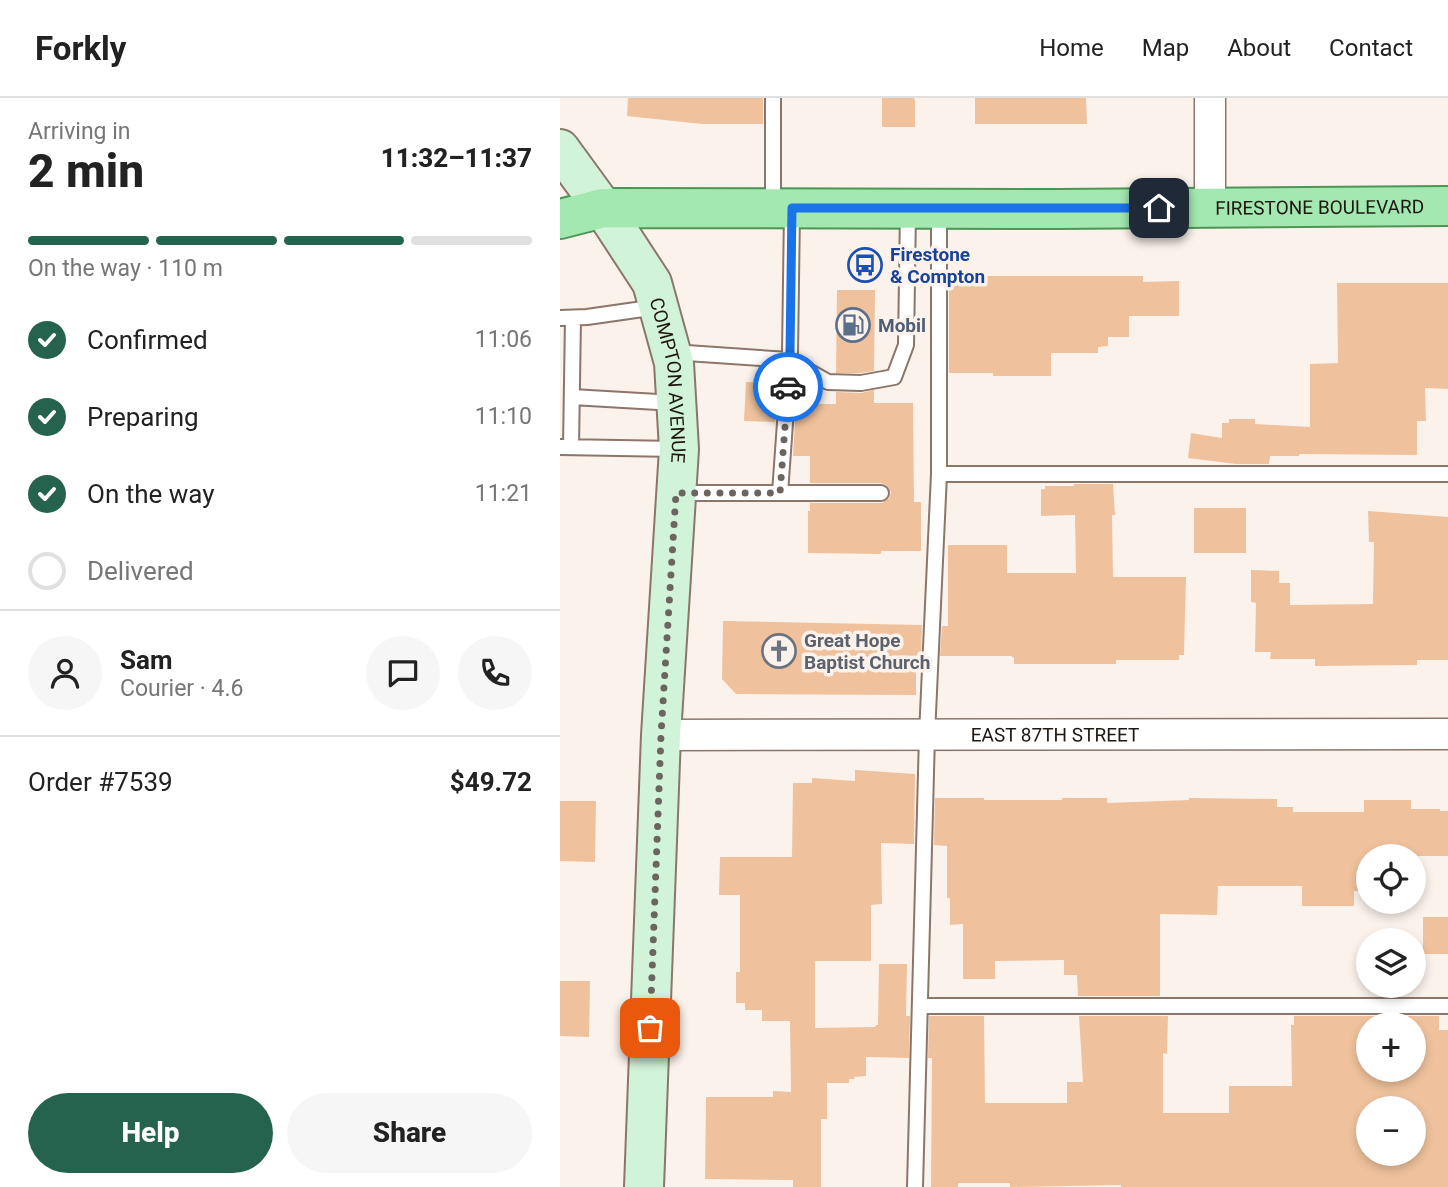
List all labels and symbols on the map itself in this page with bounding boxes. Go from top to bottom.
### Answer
pin [1129,178,1189,238]
street label: FIRESTONE BOULEVARD [1215,195,1424,219]
place label: Firestone & Compton [890,243,985,288]
bus stop icon: Firestone & Compton [846,246,884,284]
street label: COMPTON AVENUE [645,295,691,464]
fuel station icon: Mobil [834,306,872,344]
place label: Mobil [878,314,926,337]
courier [753,352,823,422]
place label: Great Hope Baptist Church [804,629,930,674]
church icon: Great Hope Baptist Church [760,632,798,670]
street label: EAST 87TH STREET [971,723,1139,746]
pin [620,998,680,1058]

